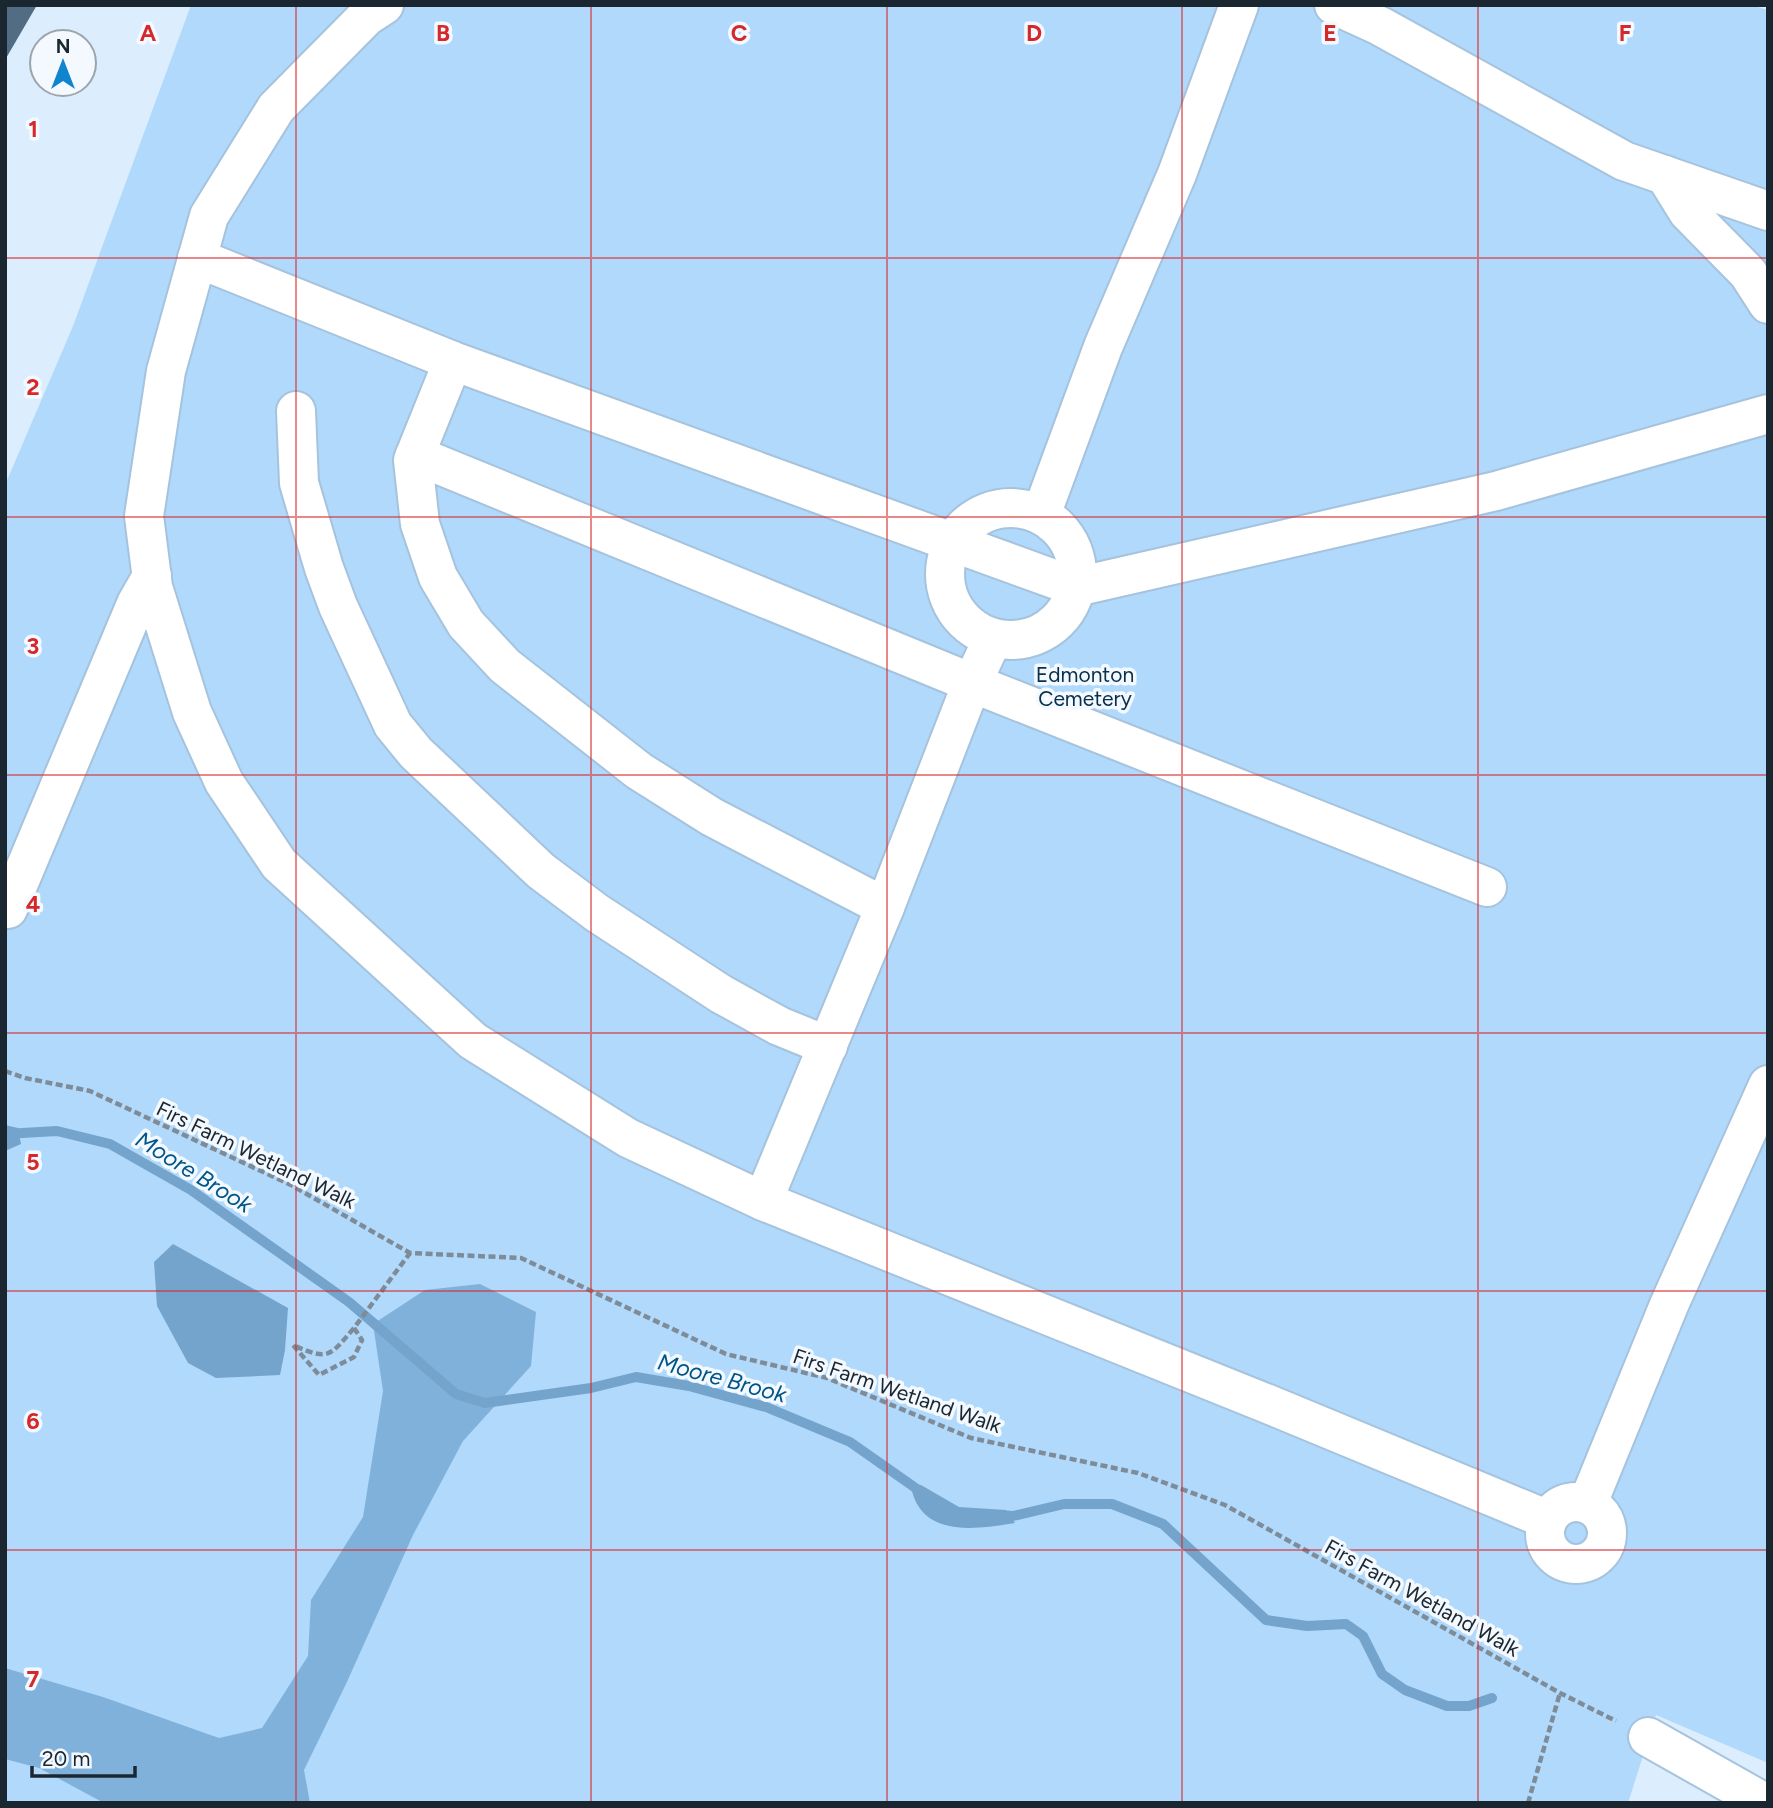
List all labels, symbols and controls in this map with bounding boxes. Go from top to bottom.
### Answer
text: A [140,19,157,47]
text: B [436,19,450,47]
text: C [731,19,748,47]
text: D [1026,19,1042,47]
text: E [1323,19,1337,47]
text: F [1619,19,1632,47]
north arrow [28,28,98,98]
text: N [56,35,70,58]
text: 1 [28,115,38,143]
text: 2 [26,373,40,401]
text: 3 [27,632,39,660]
park label: Edmonton Cemetery [1036,662,1134,711]
text: 4 [26,890,40,918]
street label: Firs Farm Wetland Walk [153,1095,361,1214]
water label: Moore Brook [131,1125,258,1219]
text: 5 [26,1148,40,1176]
street label: Firs Farm Wetland Walk [790,1343,1005,1438]
water label: Moore Brook [655,1347,790,1409]
text: 6 [26,1407,40,1435]
street label: Firs Farm Wetland Walk [1321,1534,1525,1662]
text: 7 [27,1665,40,1693]
scale bar [32,1734,135,1778]
text: 20 m [42,1746,90,1771]

